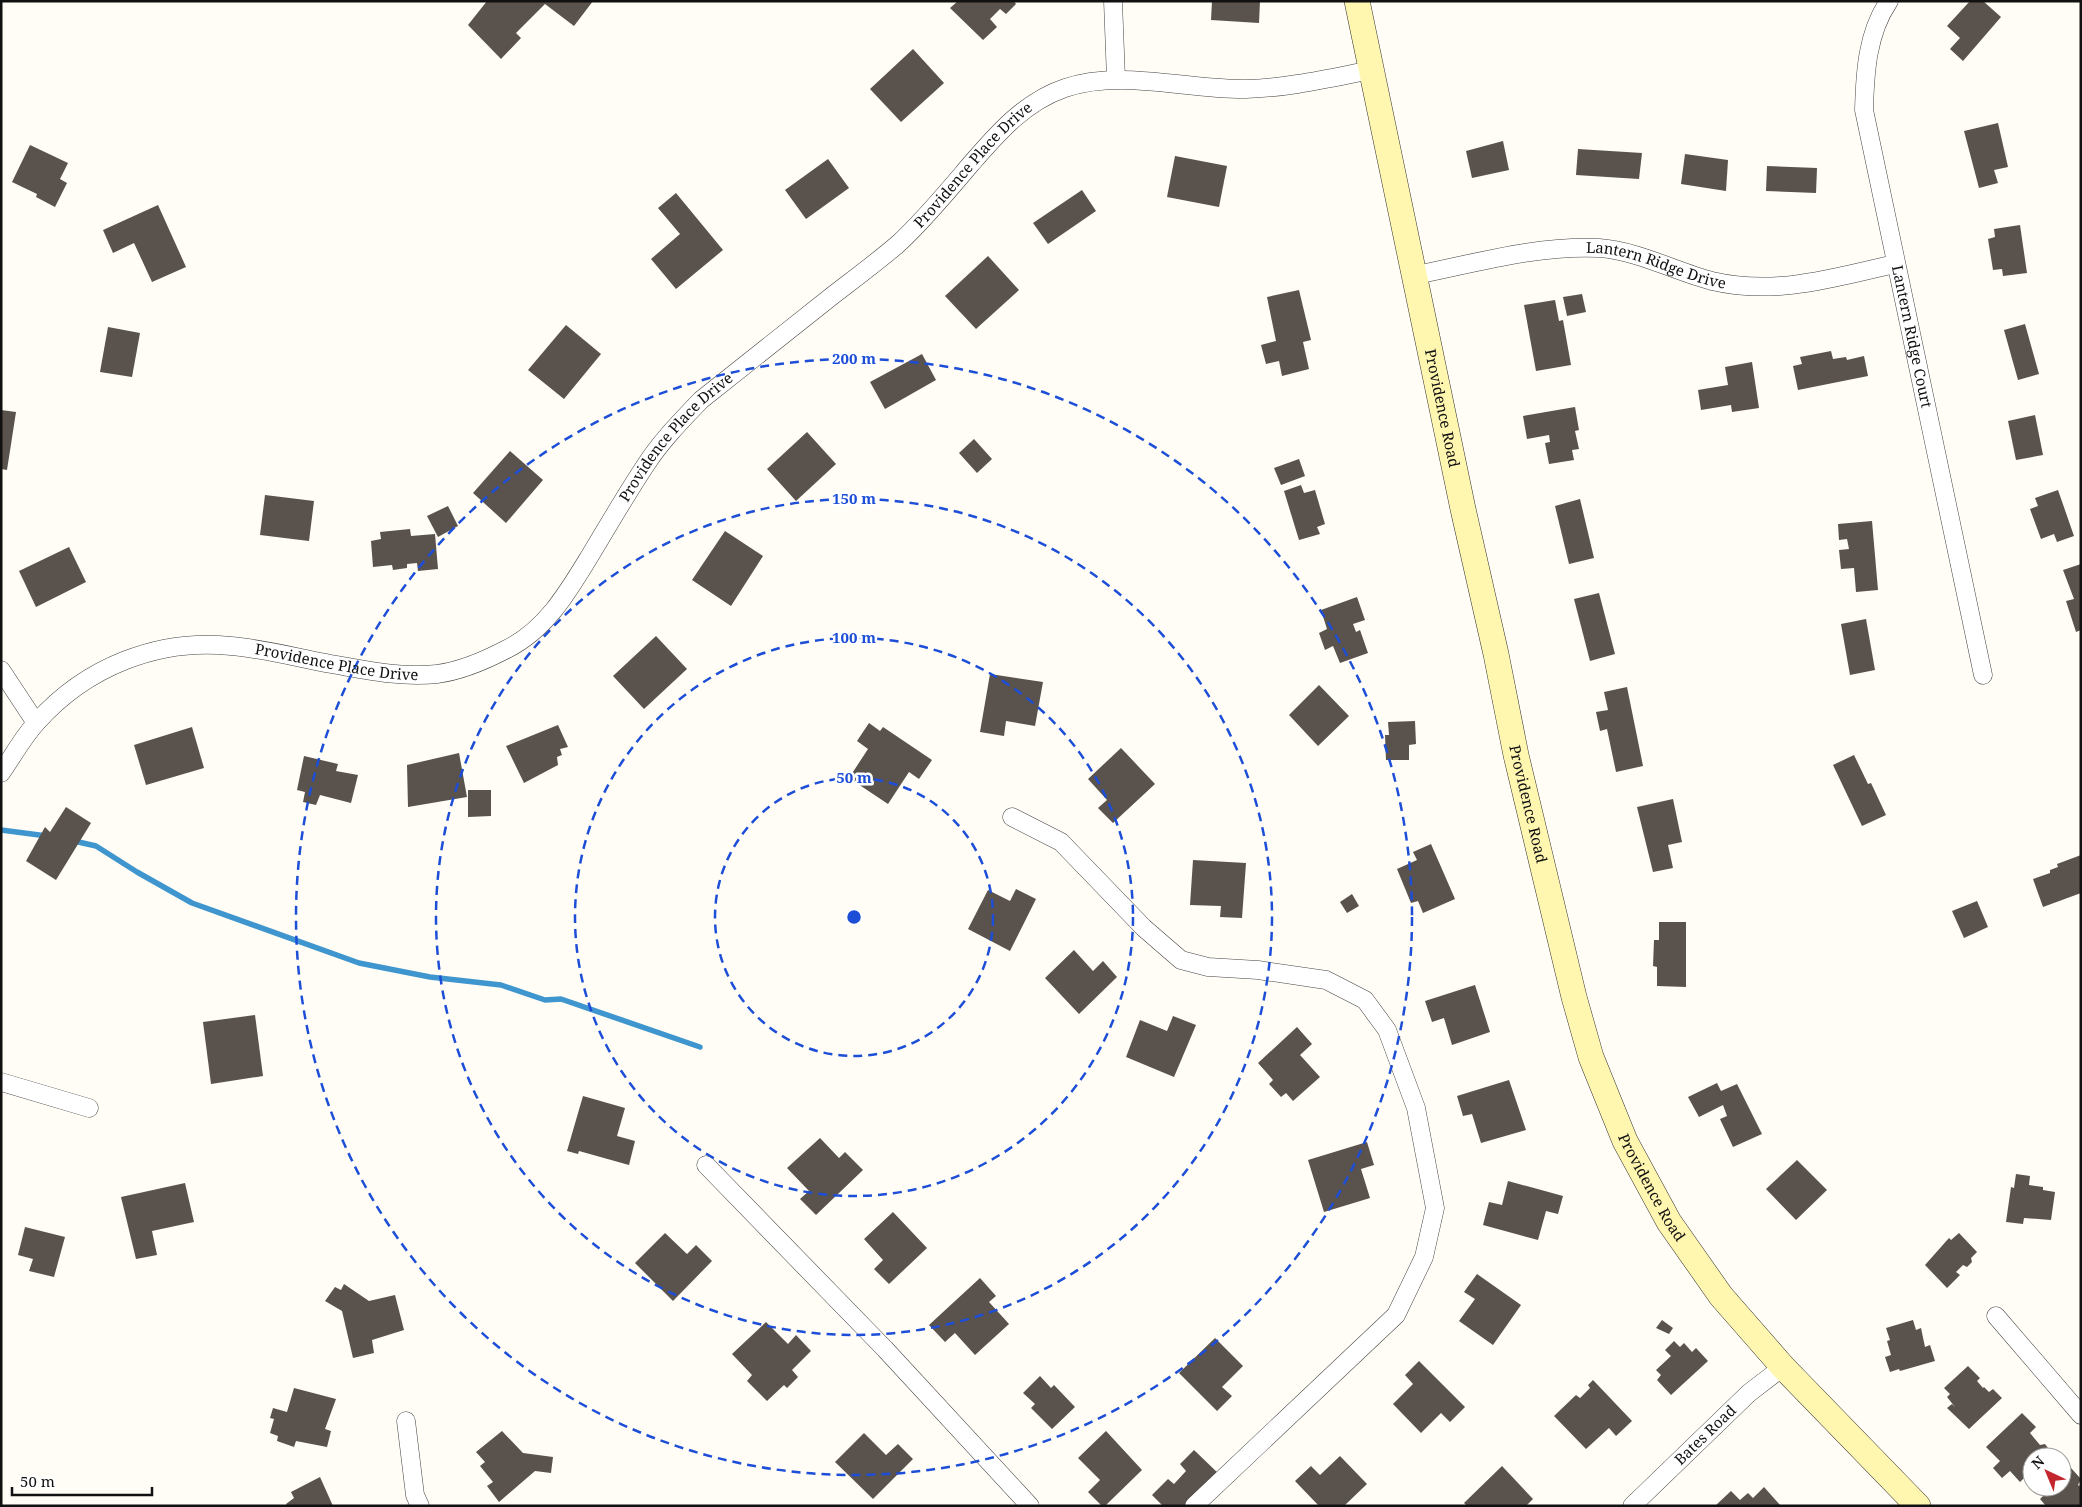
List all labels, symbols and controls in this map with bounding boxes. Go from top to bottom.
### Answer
street label: Providence Place Drive [909,97,1036,232]
street label: Lantern Ridge Drive [1586,237,1728,293]
street label: Lantern Ridge Court [1888,263,1937,409]
street label: Providence Road [1421,347,1465,469]
text: 200 m [832,348,876,368]
street label: Providence Place Drive [614,368,737,505]
text: 150 m [832,488,876,508]
text: 100 m [832,627,876,647]
street label: Providence Place Drive [254,638,419,684]
street label: Providence Road [1505,743,1553,865]
text: 50 m [836,767,872,787]
centre of rings [845,908,863,926]
street label: Providence Road [1614,1131,1691,1245]
street label: Bates Road [1670,1400,1740,1469]
north arrow [2022,1447,2072,1497]
text: N [2027,1452,2048,1473]
scale bar [12,1464,152,1496]
text: 50 m [20,1471,55,1491]

